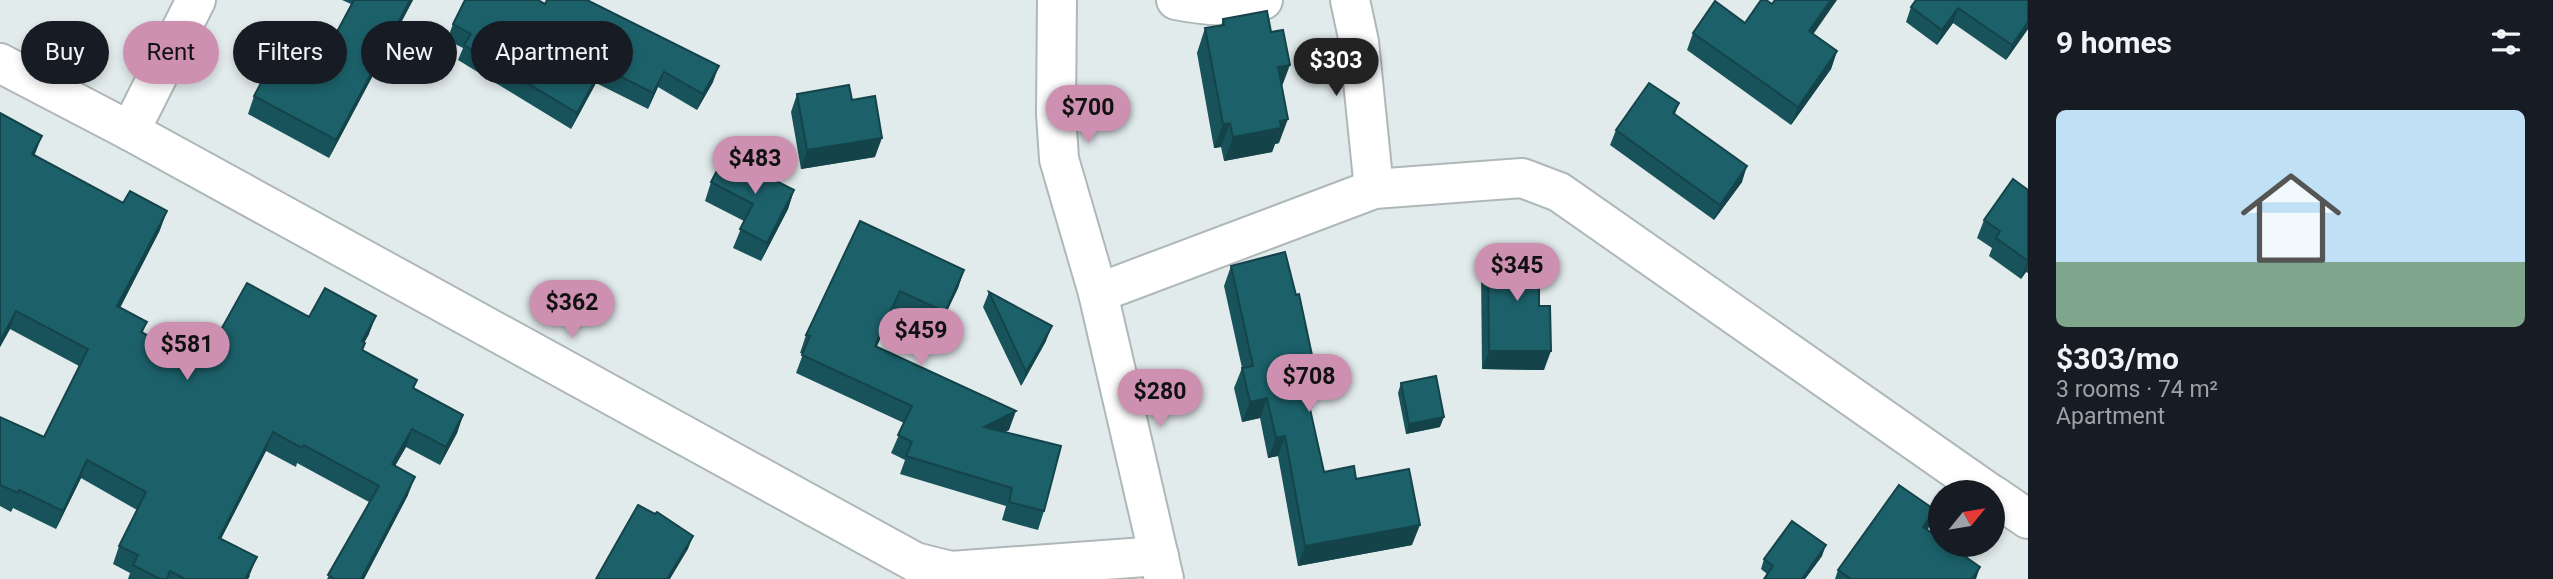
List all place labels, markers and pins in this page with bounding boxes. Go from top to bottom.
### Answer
pin: $303 [1295,38,1377,98]
pin: $700 [1047,86,1129,145]
pin: $483 [714,136,796,196]
pin: $345 [1476,244,1558,303]
pin: $362 [531,280,613,340]
pin: $459 [880,308,962,368]
pin: $581 [146,322,228,382]
pin: $708 [1268,354,1350,414]
pin: $280 [1119,370,1201,429]

